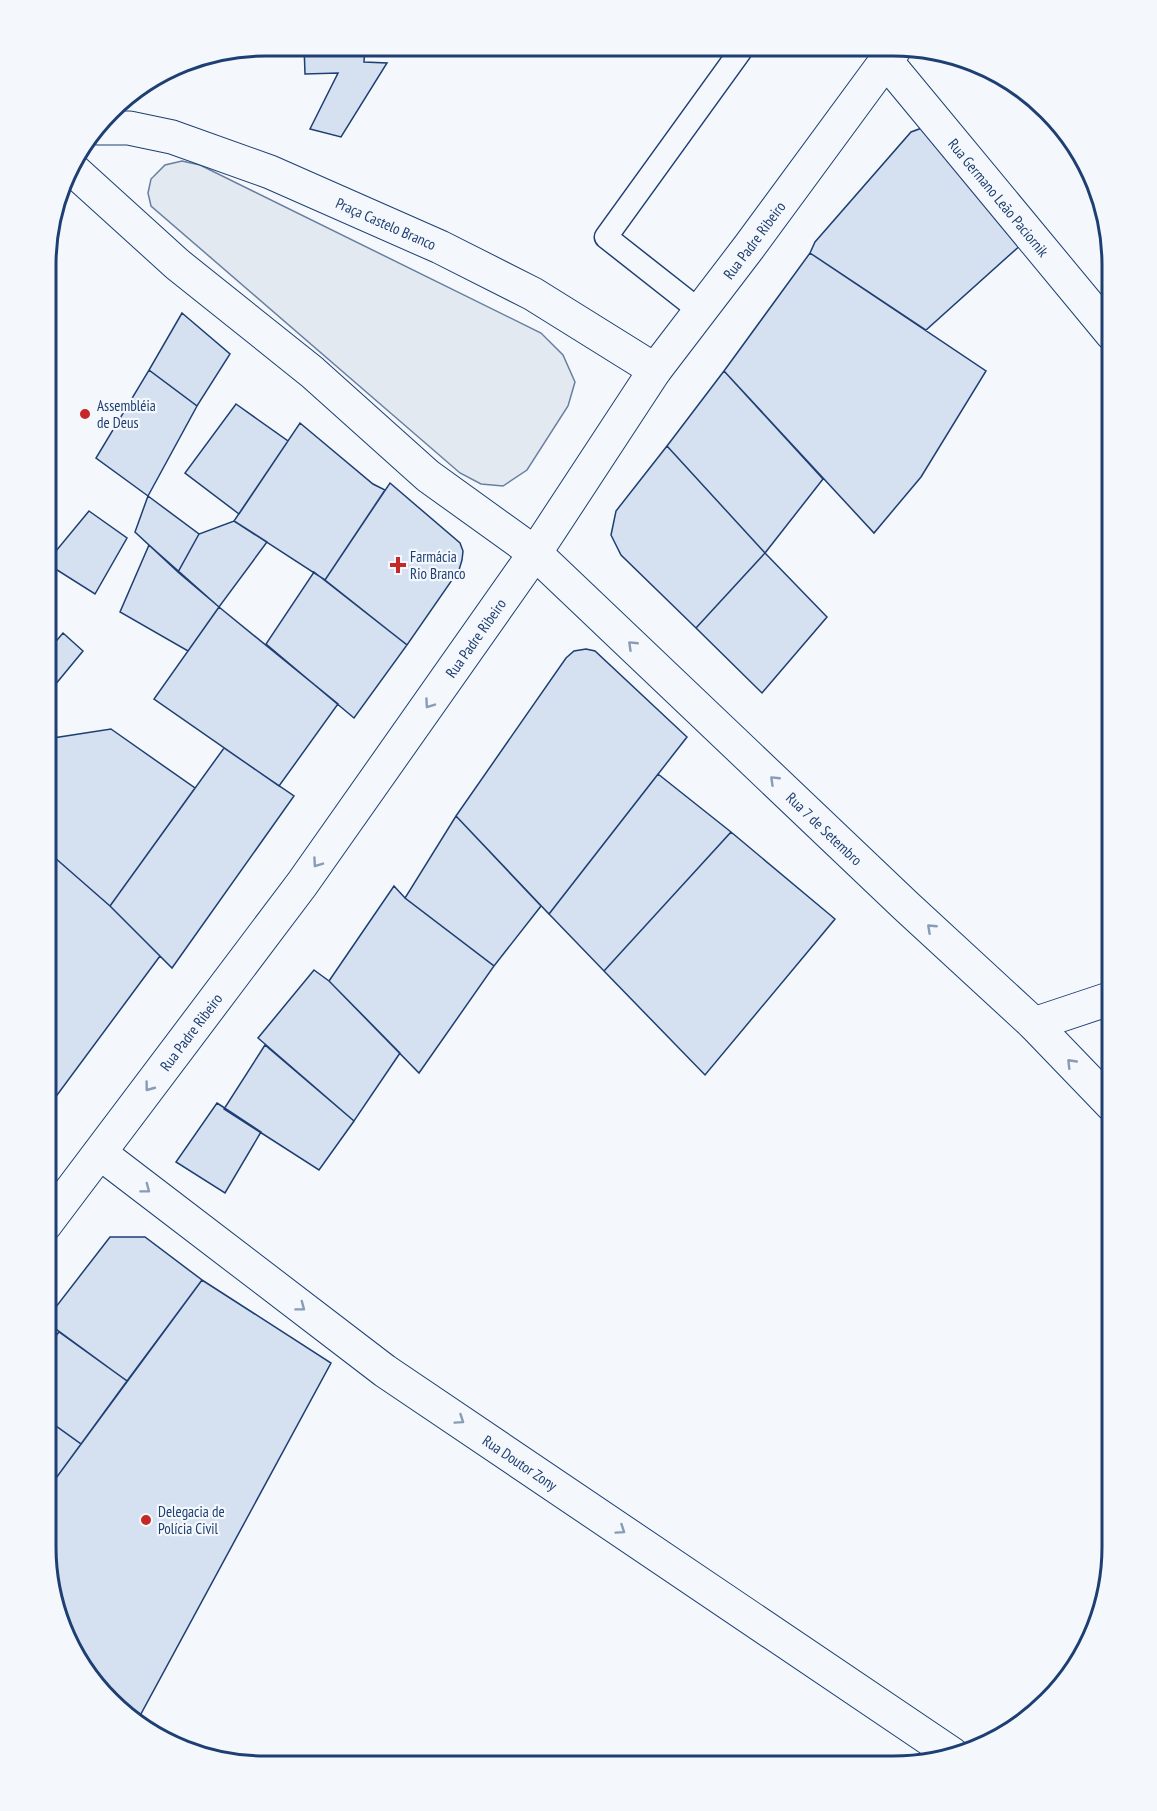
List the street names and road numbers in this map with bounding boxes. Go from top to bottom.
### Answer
street label: Rua Germano Leão Paciornik [945,134,1053,260]
street label: Praça Castelo Branco [333,193,439,254]
street label: Rua Padre Ribeiro [719,197,789,283]
street label: Rua Padre Ribeiro [441,595,510,681]
street label: Rua 7 de Setembro [783,788,867,869]
street label: Rua Padre Ribeiro [155,989,226,1074]
street label: Rua Doutor Zony [479,1430,562,1495]

